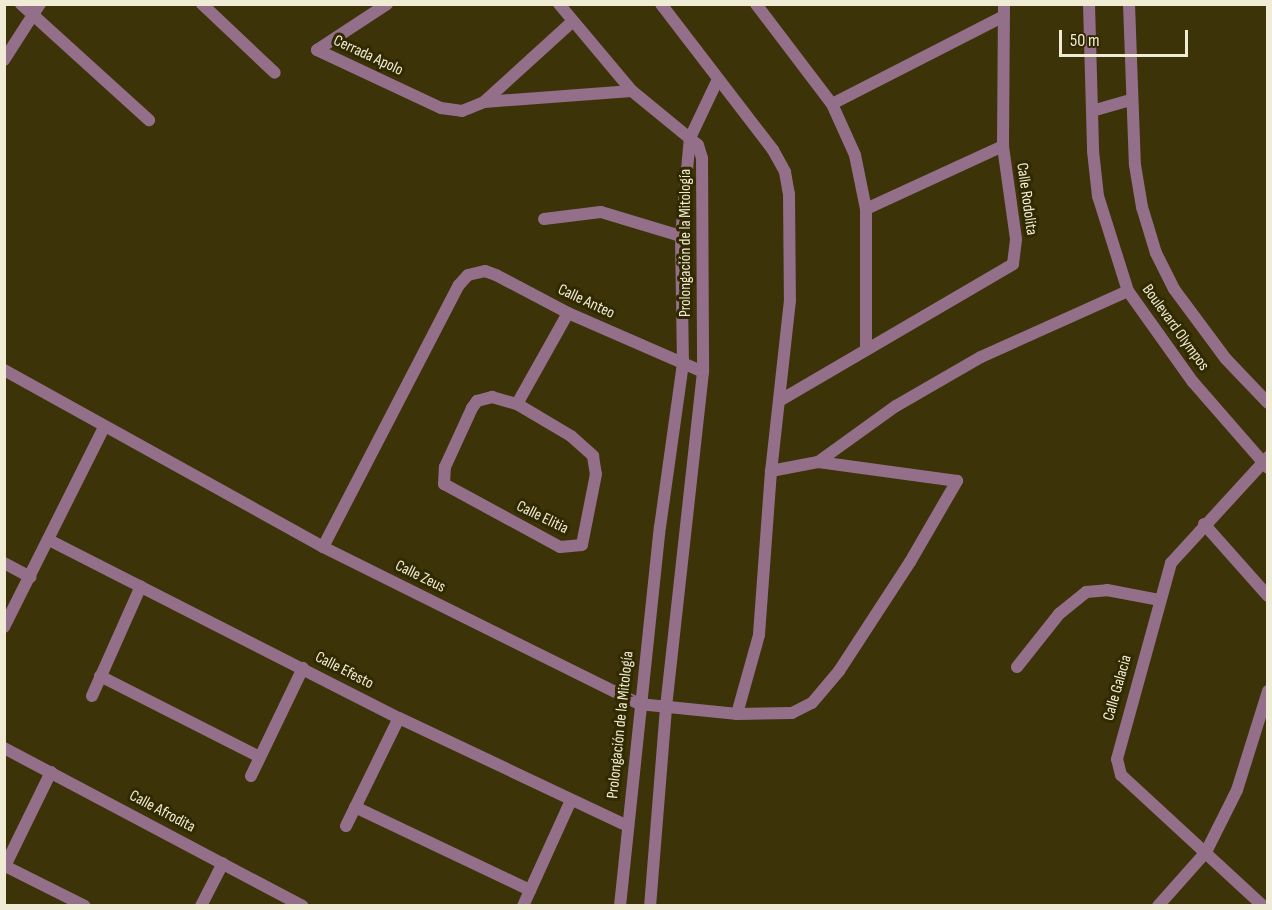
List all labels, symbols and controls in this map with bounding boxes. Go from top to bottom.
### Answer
scale bar [1062,18,1191,56]
text: 50 m [1070,30,1100,51]
street label: Cerrada Apolo [330,32,406,80]
street label: Calle Rodolita [1011,162,1041,236]
street label: Prolongación de la Mitología [676,169,696,317]
street label: Calle Anteo [555,281,617,323]
street label: Boulevard Olympos [1137,281,1213,375]
street label: Calle Elitia [513,497,571,539]
street label: Calle Zeus [392,557,448,597]
street label: Calle Efesto [312,648,376,694]
street label: Prolongación de la Mitología [604,650,638,800]
street label: Calle Galacia [1099,653,1137,723]
street label: Calle Afrodita [126,787,198,837]

